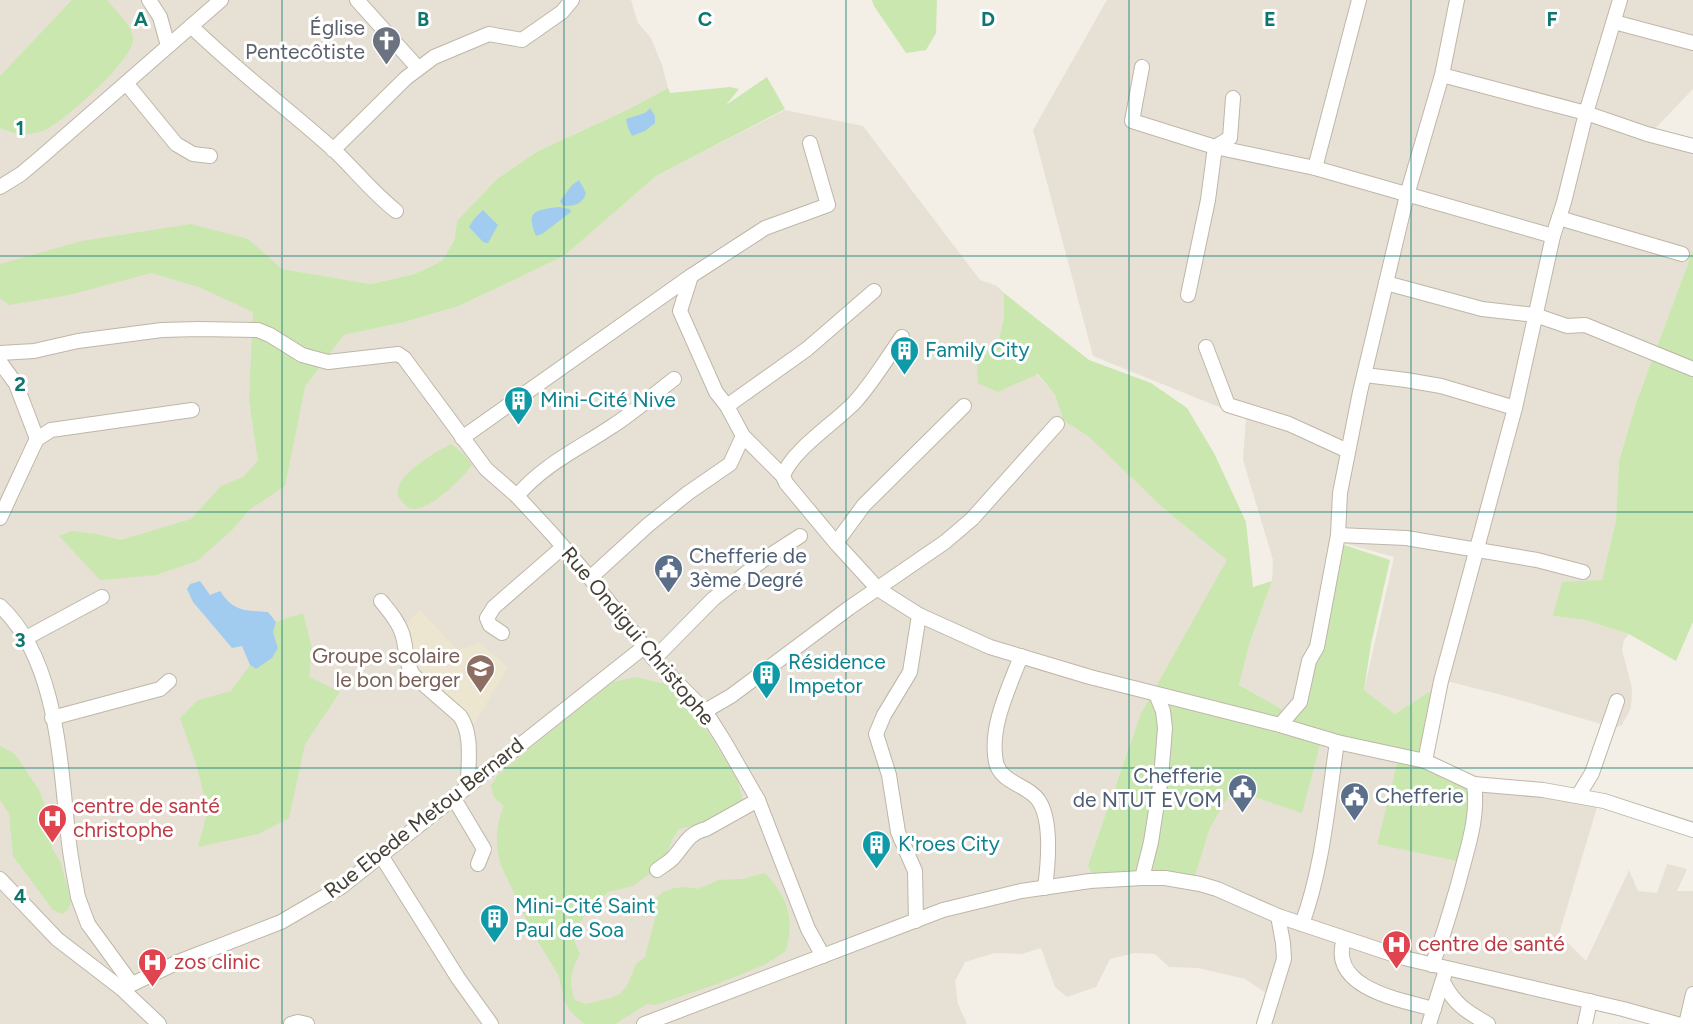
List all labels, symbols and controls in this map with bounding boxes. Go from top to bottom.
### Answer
text: A [134,7,149,31]
text: B [417,7,429,31]
text: C [698,7,712,31]
text: D [981,7,995,31]
text: E [1264,7,1276,31]
text: F [1546,7,1558,31]
place label: Église Pentecôtiste [245,15,365,64]
church icon: Église Pentecôtiste [370,24,402,66]
text: 1 [16,116,24,140]
building icon: Family City [888,334,920,376]
place label: Family City [925,337,1030,362]
text: 2 [14,372,26,396]
building icon: Mini-Cité Nive [503,384,535,426]
place label: Mini-Cité Nive [540,387,676,412]
street label: Rue Ondigui Christophe [556,541,720,730]
place label: Chefferie de 3ème Degré [689,543,807,592]
public building icon: Chefferie de 3ème Degré [652,552,684,594]
text: 3 [14,628,26,652]
place label: Groupe scolaire le bon berger [312,643,460,692]
place label: Résidence Impetor [788,649,886,698]
school or university icon: Groupe scolaire le bon berger [465,652,497,694]
building icon: Résidence Impetor [751,658,783,700]
street label: Rue Ebede Metou Bernard [319,732,528,903]
place label: Chefferie de NTUT EVOM [1073,763,1222,812]
public building icon: Chefferie de NTUT EVOM [1227,772,1259,814]
public building icon: Chefferie [1338,780,1370,822]
place label: Chefferie [1375,783,1464,808]
place label: centre de santé christophe [73,793,220,842]
hospital icon: centre de santé christophe [36,802,68,844]
building icon: K'roes City [861,828,893,870]
place label: K'roes City [898,831,1000,856]
text: 4 [14,884,27,908]
place label: Mini-Cité Saint Paul de Soa [515,893,656,942]
building icon: Mini-Cité Saint Paul de Soa [478,902,510,944]
hospital icon: centre de santé [1381,928,1413,970]
place label: centre de santé [1418,931,1565,956]
hospital icon: zos clinic [137,946,169,988]
place label: zos clinic [174,949,260,974]

